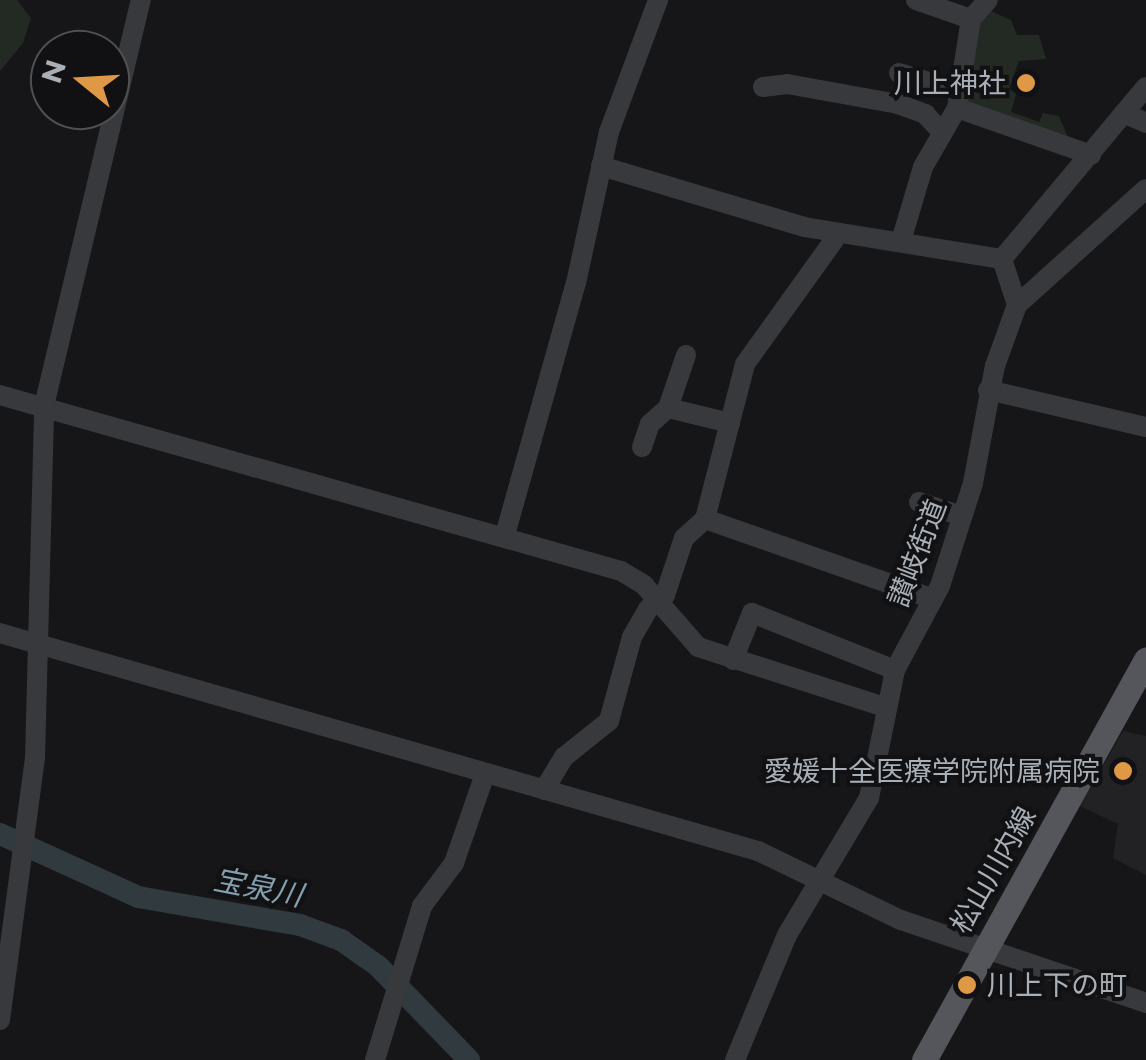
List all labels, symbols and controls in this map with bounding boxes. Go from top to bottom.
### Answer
north arrow [30,30,130,130]
text: N [34,55,73,87]
place label: 川上神社 [894,66,1006,100]
marker: 川上神社 [1015,72,1037,94]
street label: 讃岐街道 [881,495,953,611]
place label: 愛媛十全医療学院附属病院 [764,754,1100,788]
marker: 愛媛十全医療学院附属病院 [1110,758,1136,784]
street label: 松山川内線 [943,801,1043,939]
water label: 宝泉川 [210,862,306,914]
place label: 川上下の町 [987,968,1127,1002]
marker: 川上下の町 [956,974,978,996]

